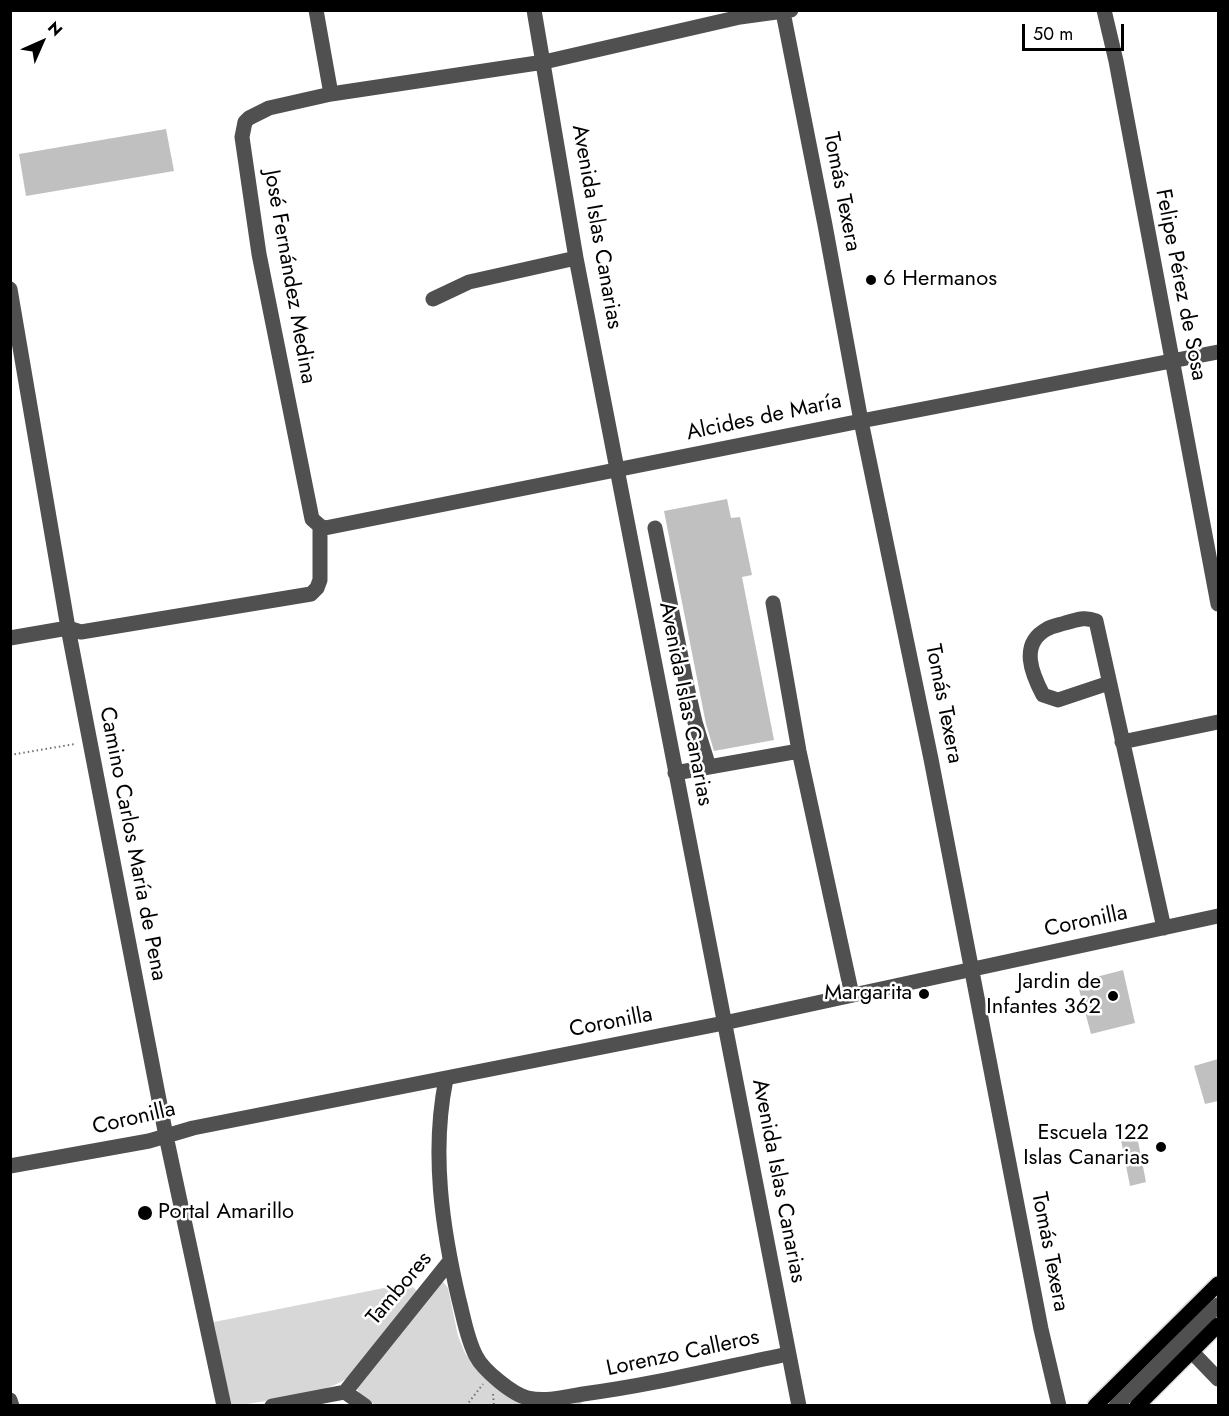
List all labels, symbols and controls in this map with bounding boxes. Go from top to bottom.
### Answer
north arrow [12,12,72,72]
scale bar [1025,12,1127,50]
text: N [42,16,68,42]
text: 50 m [1033,21,1073,47]
street label: Avenida Islas Canarias [565,123,627,331]
street label: Tomás Texera [817,130,865,254]
street label: José Fernández Medina [257,168,321,386]
street label: Felipe Pérez de Sosa [1148,187,1212,383]
place label: 6 Hermanos [883,267,997,293]
marker: 6 Hermanos [864,273,878,287]
street label: Alcides de María [684,389,844,447]
street label: Avenida Islas Canarias [652,600,718,808]
street label: Tomás Texera [919,642,967,766]
street label: Camino Carlos María de Pena [92,705,172,983]
street label: Coronilla [1042,900,1130,944]
place label: Jardin de Infantes 362 [986,970,1101,1022]
place label: Margarita [824,981,912,1007]
marker: Margarita [917,987,931,1001]
marker: Jardin de Infantes 362 [1106,989,1120,1003]
street label: Coronilla [567,1002,655,1044]
street label: Avenida Islas Canarias [745,1077,811,1285]
street label: Coronilla [90,1097,178,1141]
place label: Escuela 122 Islas Canarias [1023,1121,1149,1172]
marker: Escuela 122 Islas Canarias [1154,1140,1168,1154]
street label: Tomás Texera [1025,1190,1073,1314]
place label: Portal Amarillo [158,1200,294,1226]
marker: Portal Amarillo [136,1204,154,1222]
street label: Tambores [362,1247,438,1331]
street label: Lorenzo Calleros [604,1325,762,1383]

